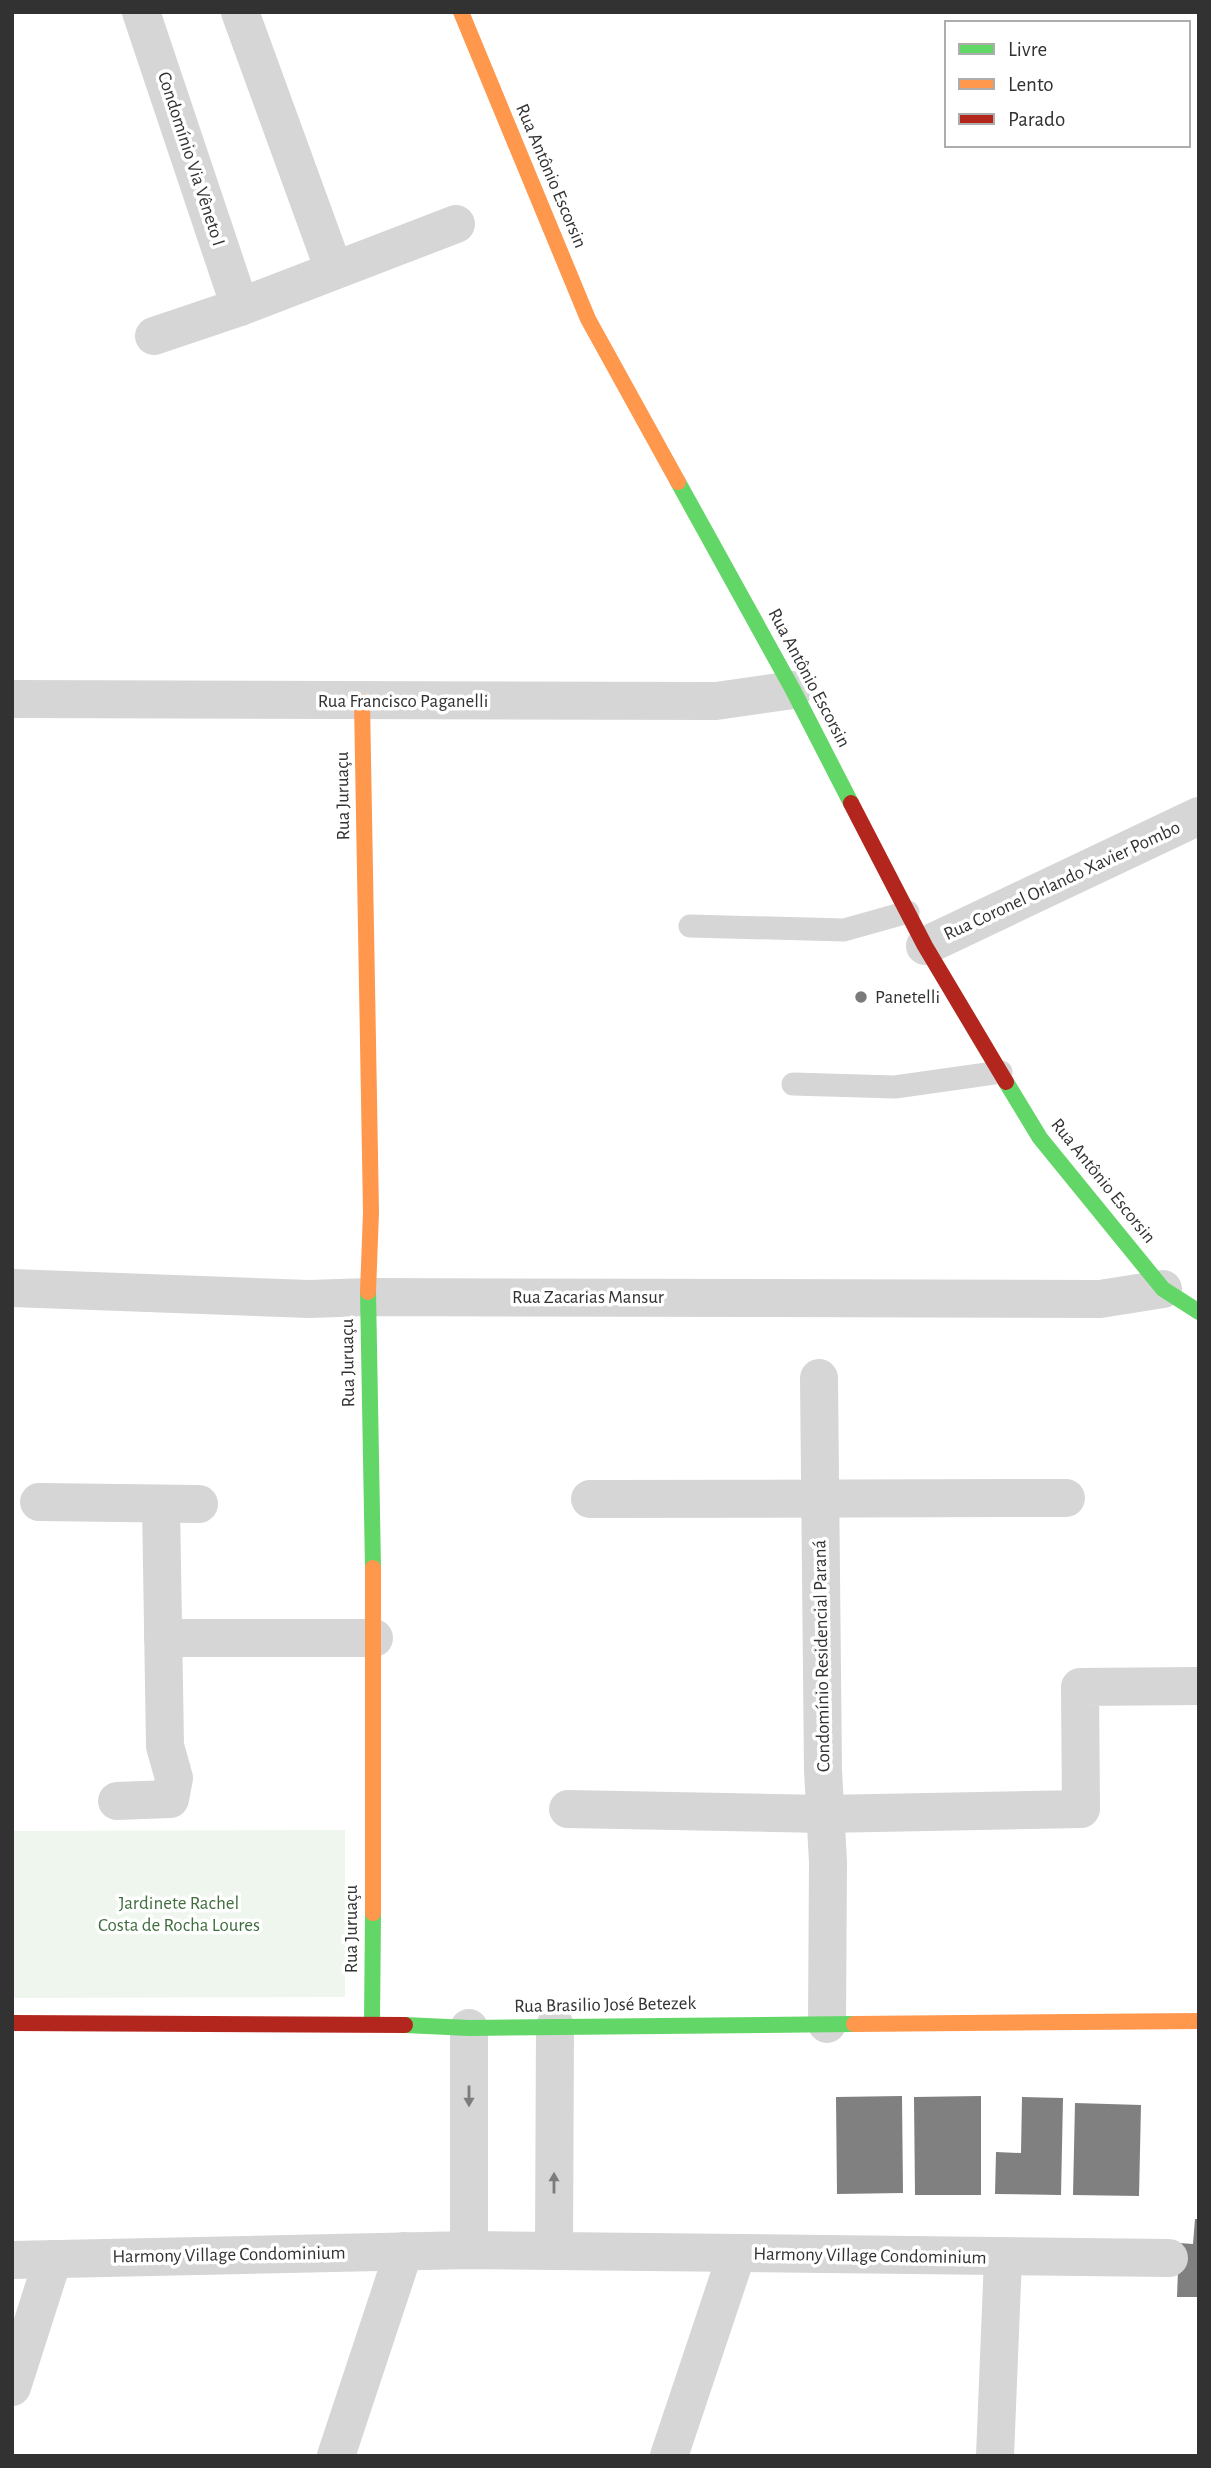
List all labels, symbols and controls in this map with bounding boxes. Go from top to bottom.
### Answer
legend [945,21,1190,147]
text: Livre [1008,39,1047,60]
street label: Condomínio Via Vêneto I [154,70,228,248]
text: Lento [1008,74,1054,95]
street label: Rua Antônio Escorsin [512,101,590,251]
text: Parado [1008,109,1065,130]
street label: Rua Antônio Escorsin [764,605,854,751]
street label: Rua Francisco Paganelli [318,692,488,711]
street label: Rua Juruaçu [333,751,353,840]
street label: Rua Coronel Orlando Xavier Pombo [941,818,1183,944]
place label: Panetelli [875,988,940,1007]
marker: Panetelli [853,989,869,1005]
street label: Rua Antônio Escorsin [1047,1115,1159,1247]
street label: Rua Zacarias Mansur [512,1288,664,1307]
street label: Rua Juruaçu [338,1318,358,1407]
street label: Condomínio Residencial Paraná [810,1539,834,1772]
street label: Rua Juruaçu [342,1884,361,1973]
park label: Jardinete Rachel Costa de Rocha Loures [98,1894,260,1935]
street label: Rua Brasilio José Betezek [514,1994,696,2016]
one-way arrow [463,2085,475,2107]
one-way arrow [548,2172,560,2194]
street label: Harmony Village Condominium [112,2243,346,2267]
street label: Harmony Village Condominium [753,2244,987,2268]

